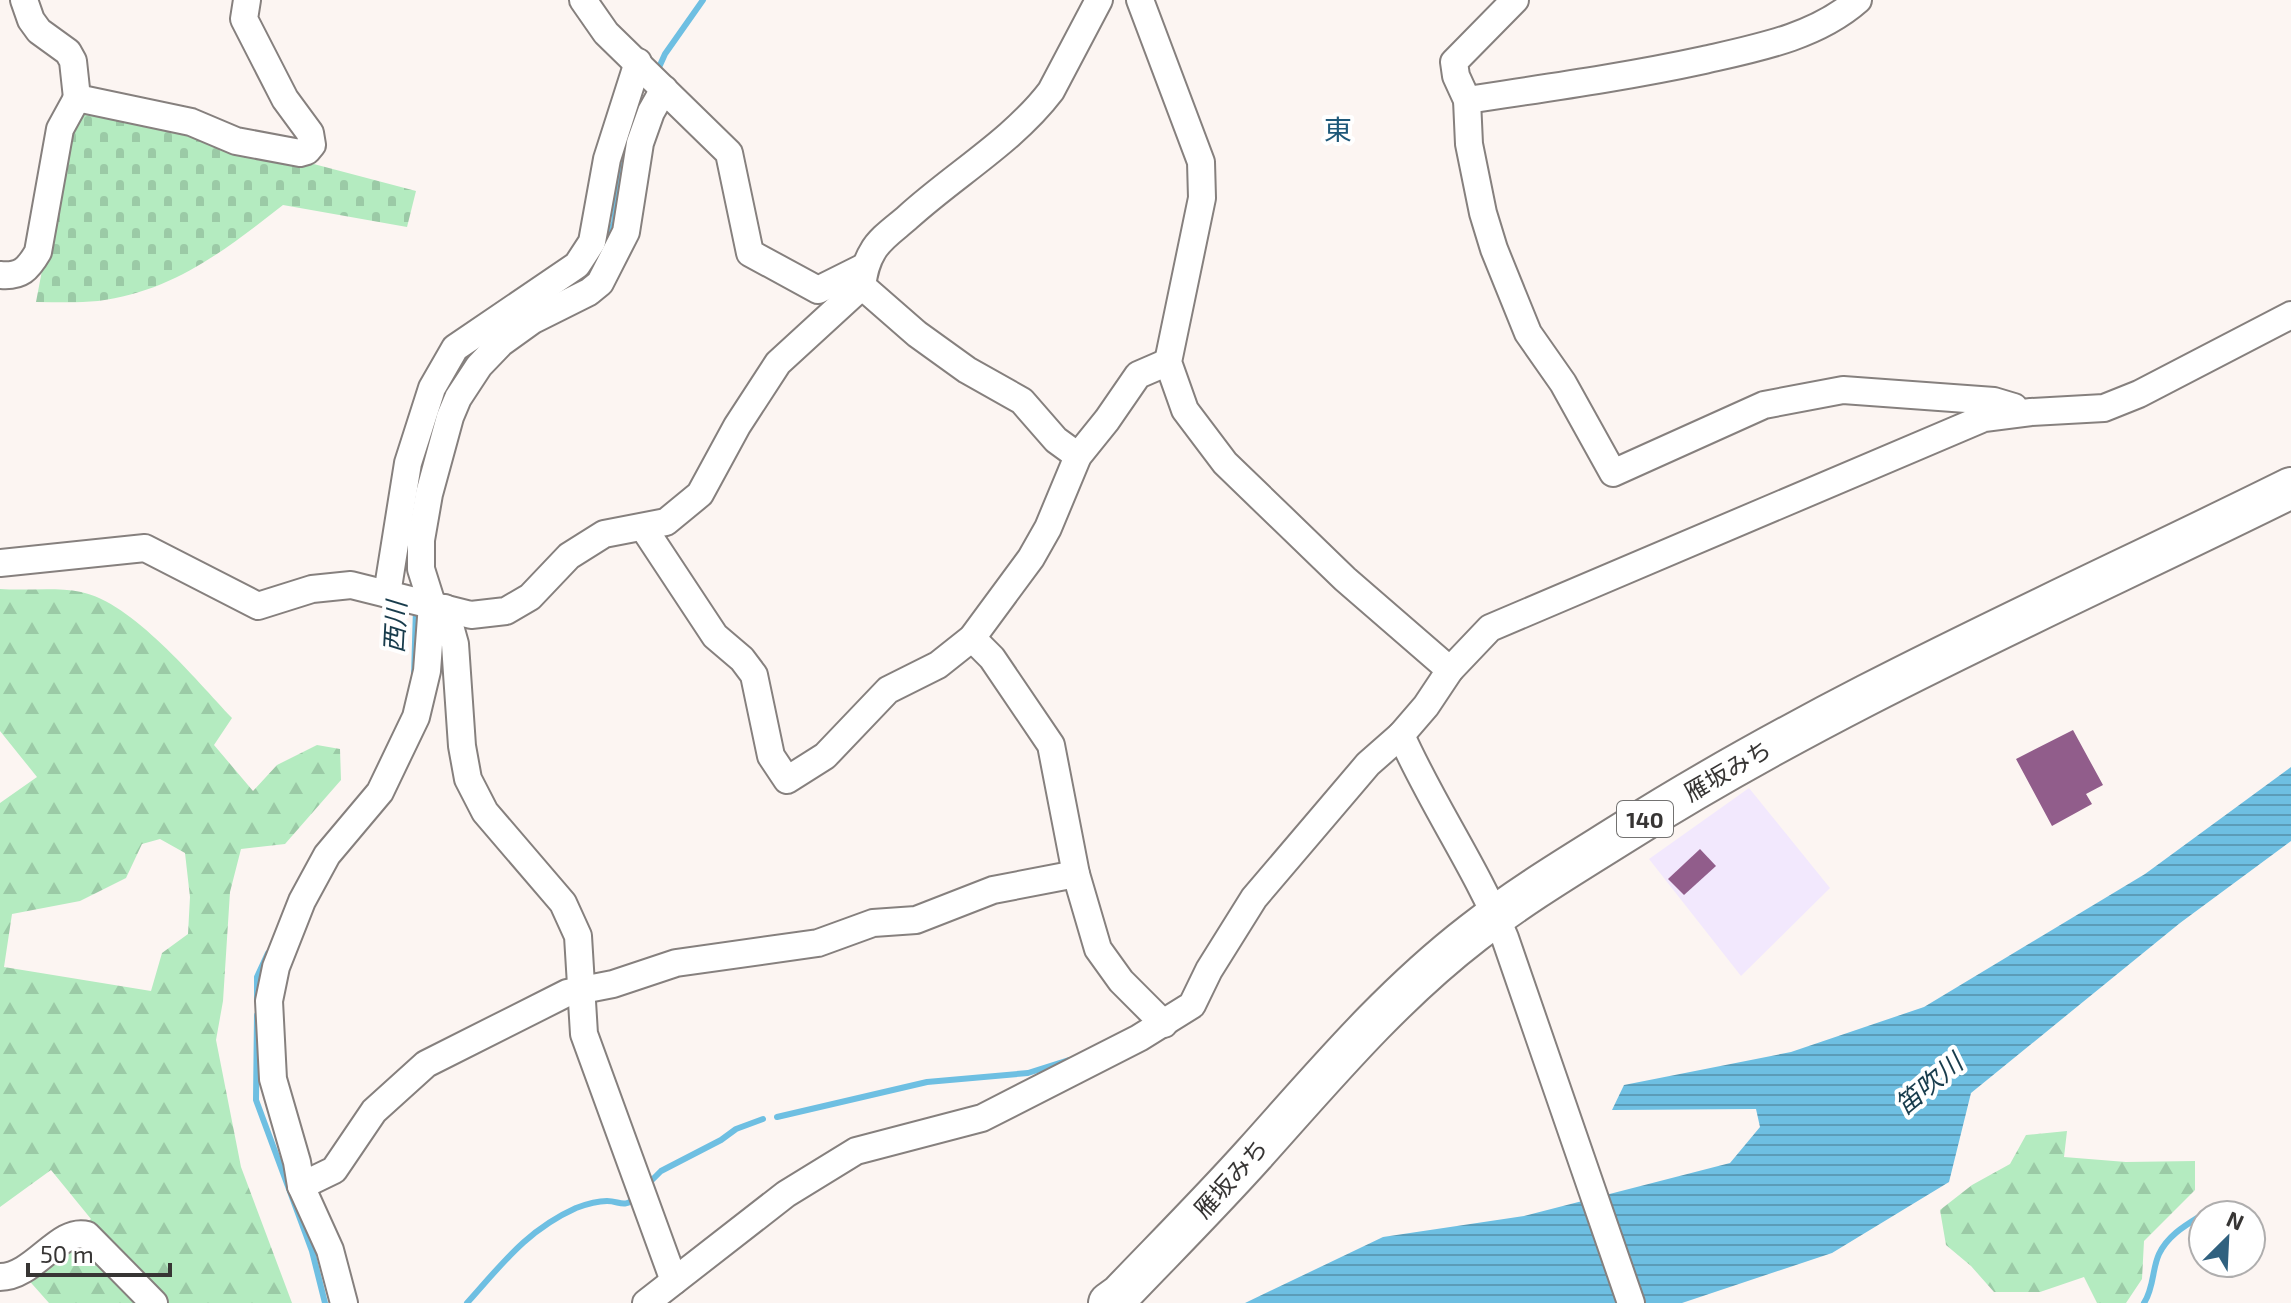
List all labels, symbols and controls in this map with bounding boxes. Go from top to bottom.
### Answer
district label: 東 [1324,112,1352,146]
water label: 西川 [377,597,411,654]
street label: 雁坂みち [1678,733,1776,807]
road number: 140 [1617,801,1673,837]
water label: 笛吹川 [1888,1044,1970,1120]
street label: 雁坂みち [1187,1133,1273,1223]
north arrow [2187,1199,2267,1279]
text: N [2223,1205,2248,1235]
scale bar [28,1227,170,1277]
text: 50 m [40,1239,94,1268]

